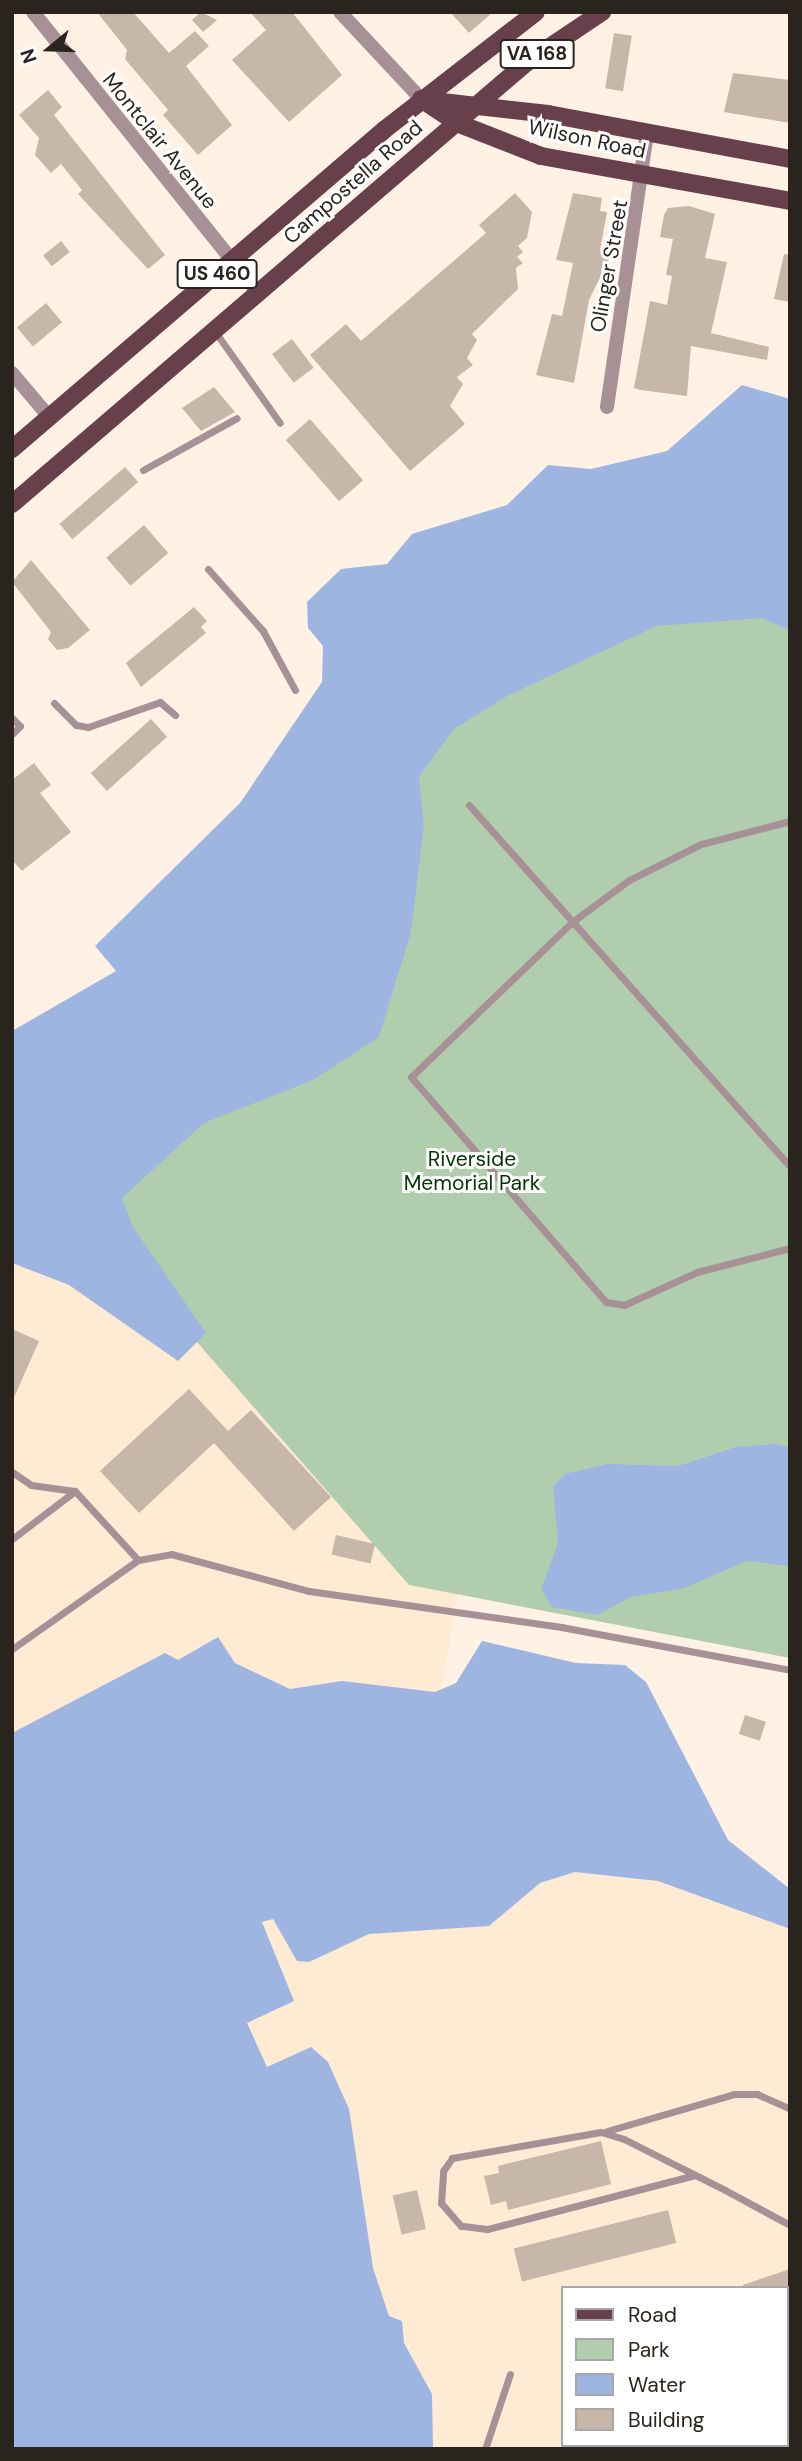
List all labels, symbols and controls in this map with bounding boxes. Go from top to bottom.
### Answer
north arrow [14,14,84,84]
road number: VA 168 [498,38,576,70]
text: N [15,45,43,67]
street label: Montclair Avenue [97,68,223,214]
street label: Wilson Road [526,114,648,164]
street label: Campostella Road [278,115,428,249]
street label: Olinger Street [585,198,633,334]
road number: US 460 [175,258,259,290]
park label: Riverside Memorial Park [404,1146,540,1196]
legend [560,2286,788,2447]
text: Road [628,2301,677,2329]
text: Park [628,2336,669,2364]
text: Water [628,2371,686,2399]
text: Building [628,2406,704,2434]

